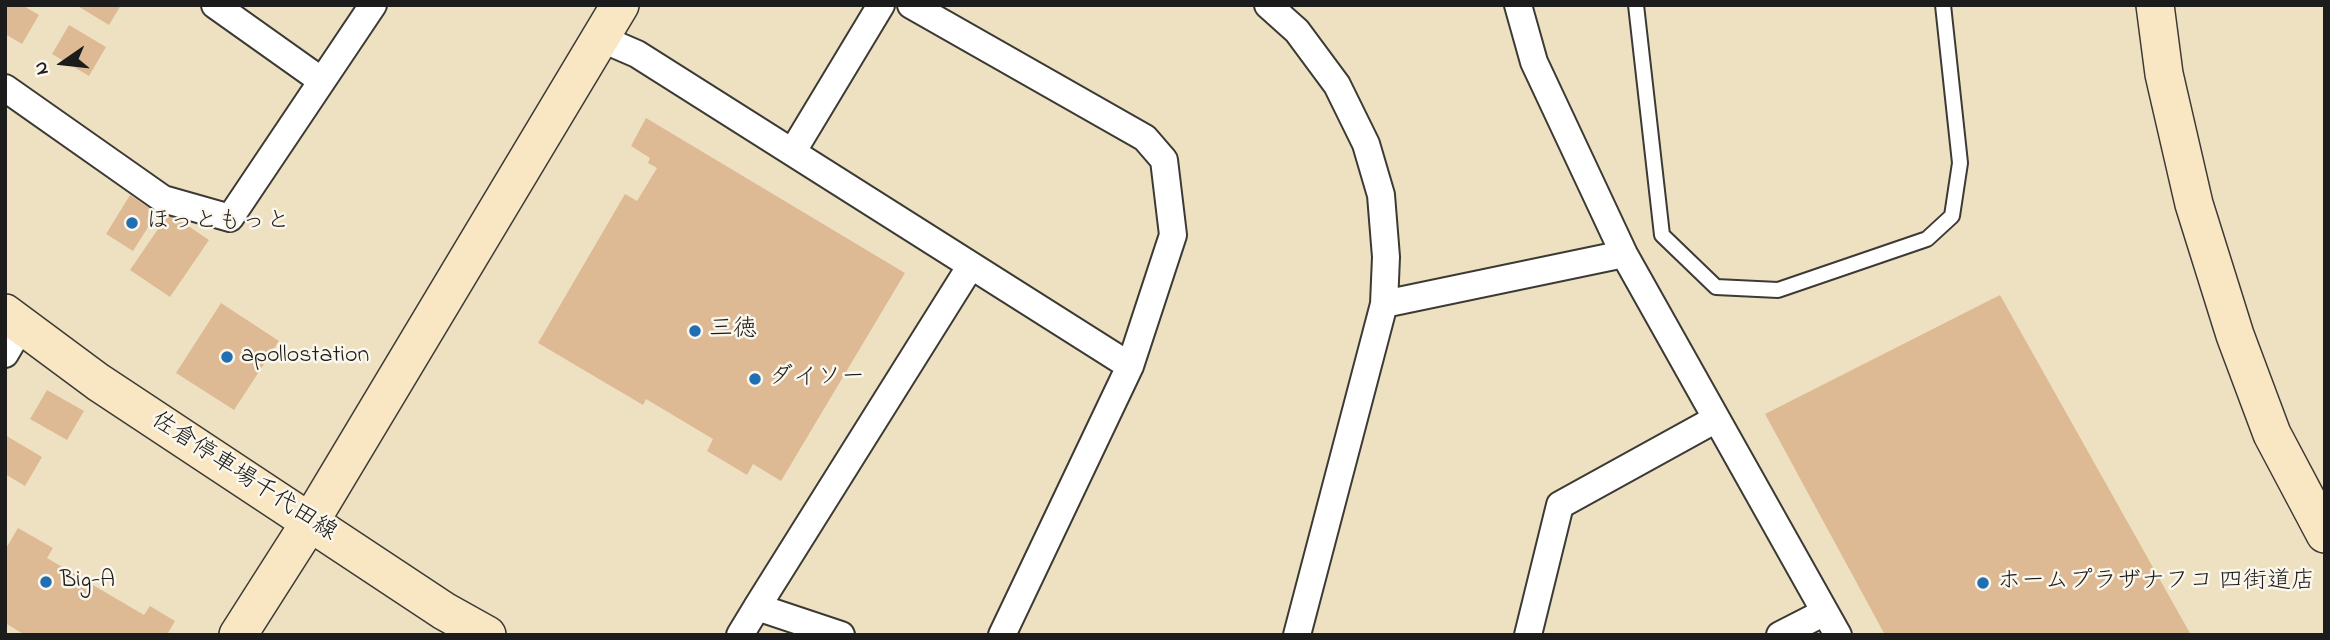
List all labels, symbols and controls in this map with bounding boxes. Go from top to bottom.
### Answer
north arrow [28,28,98,98]
text: N [27,59,57,78]
place label: ほっともっと [146,209,290,237]
marker: ほっともっと [124,215,140,231]
place label: 三徳 [709,317,757,345]
marker: 三徳 [687,323,703,339]
place label: apollostation [241,343,369,371]
marker: apollostation [219,349,235,365]
place label: ダイソー [769,365,865,393]
marker: ダイソー [747,371,763,387]
street label: 佐倉停車場千代田線 [145,407,341,549]
place label: Big-A [60,568,115,596]
place label: ホームプラザナフコ 四街道店 [1997,569,2315,597]
marker: Big-A [38,574,54,590]
marker: ホームプラザナフコ 四街道店 [1975,575,1991,591]

